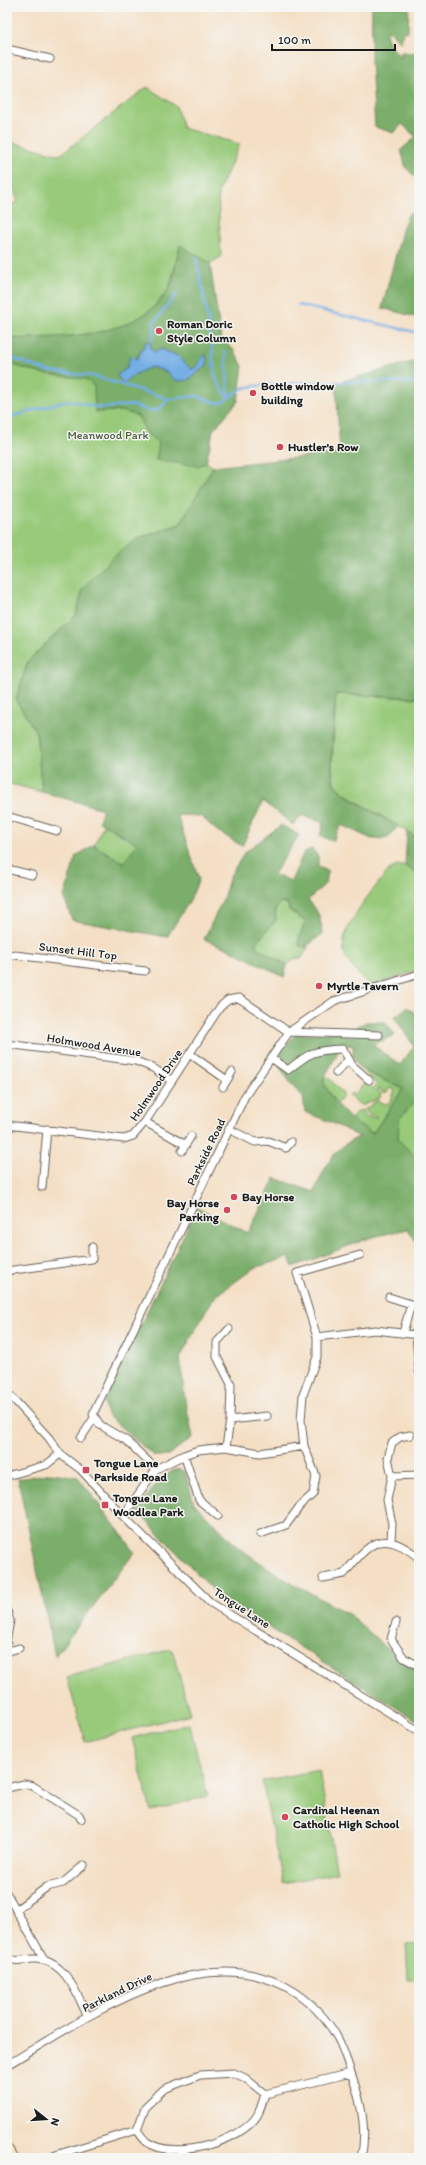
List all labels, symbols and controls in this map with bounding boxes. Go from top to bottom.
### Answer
scale bar [272,26,395,52]
text: 100 m [278,33,311,47]
place label: Roman Doric Style Column [167,317,236,346]
marker: Roman Doric Style Column [154,326,164,336]
place label: Bottle window building [261,379,335,408]
marker: Bottle window building [248,388,258,398]
park label: Meanwood Park [67,428,149,442]
place label: Hustler's Row [288,440,359,454]
marker: Hustler's Row [275,442,285,452]
street label: Sunset Hill Top [38,939,118,963]
place label: Myrtle Tavern [327,979,399,994]
marker: Myrtle Tavern [314,981,324,991]
street label: Holmwood Avenue [46,1031,142,1059]
street label: Holmwood Drive [127,1046,185,1124]
street label: Parkside Road [184,1116,229,1188]
place label: Bay Horse [242,1190,295,1205]
marker: Bay Horse [229,1192,239,1202]
place label: Bay Horse Parking [167,1196,220,1225]
marker: Bay Horse Parking [222,1205,232,1215]
place label: Tongue Lane Parkside Road [93,1456,167,1484]
marker: Tongue Lane Parkside Road [81,1465,91,1475]
place label: Tongue Lane Woodlea Park [112,1491,184,1519]
marker: Tongue Lane Woodlea Park [100,1500,110,1510]
street label: Tongue Lane [211,1585,273,1632]
place label: Cardinal Heenan Catholic High School [293,1803,400,1832]
marker: Cardinal Heenan Catholic High School [280,1812,290,1822]
street label: Parkland Drive [80,1969,154,2015]
north arrow [26,2099,66,2139]
text: N [48,2116,62,2127]

